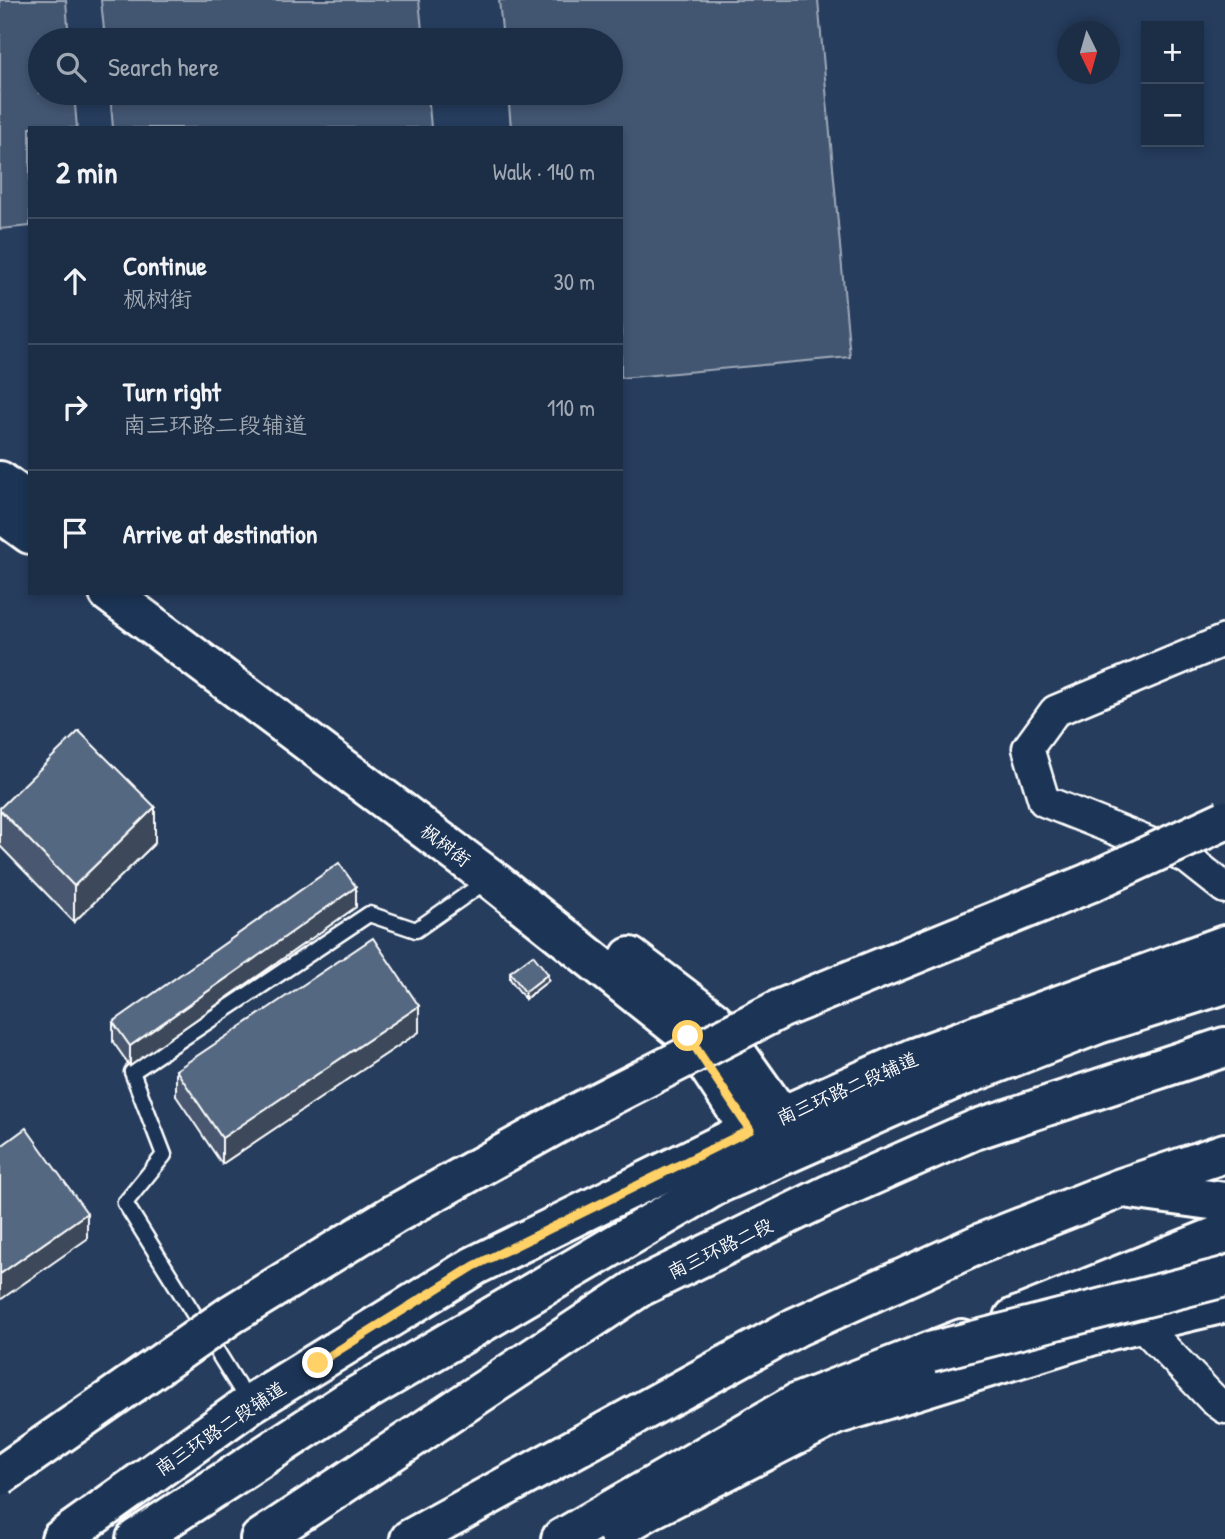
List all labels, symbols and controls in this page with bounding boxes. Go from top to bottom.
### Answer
north arrow [1057,21,1120,84]
map controls [1141,21,1204,147]
button: + [1141,21,1204,84]
search box [28,28,623,105]
icon: search [52,48,90,86]
text: Search here [108,49,219,84]
button: − [1141,84,1204,147]
text: 2 min [56,152,118,192]
text: Walk · 140 m [493,156,595,187]
text: Continue [123,248,207,283]
icon: ahead [56,262,94,300]
text: 30 m [553,266,595,297]
text: 枫树街 [123,283,192,314]
text: Turn right [123,374,221,409]
icon: right [56,388,94,426]
text: 110 m [547,392,595,423]
text: 南三环路二段辅道 [123,409,307,440]
icon: arrive [56,514,94,552]
text: Arrive at destination [123,516,318,551]
street label: 枫树街 [415,817,477,873]
route start [672,1020,703,1051]
street label: 南三环路二段辅道 [772,1045,922,1131]
street label: 南三环路二段 [663,1211,777,1285]
route end [302,1347,333,1378]
street label: 南三环路二段辅道 [150,1375,290,1481]

